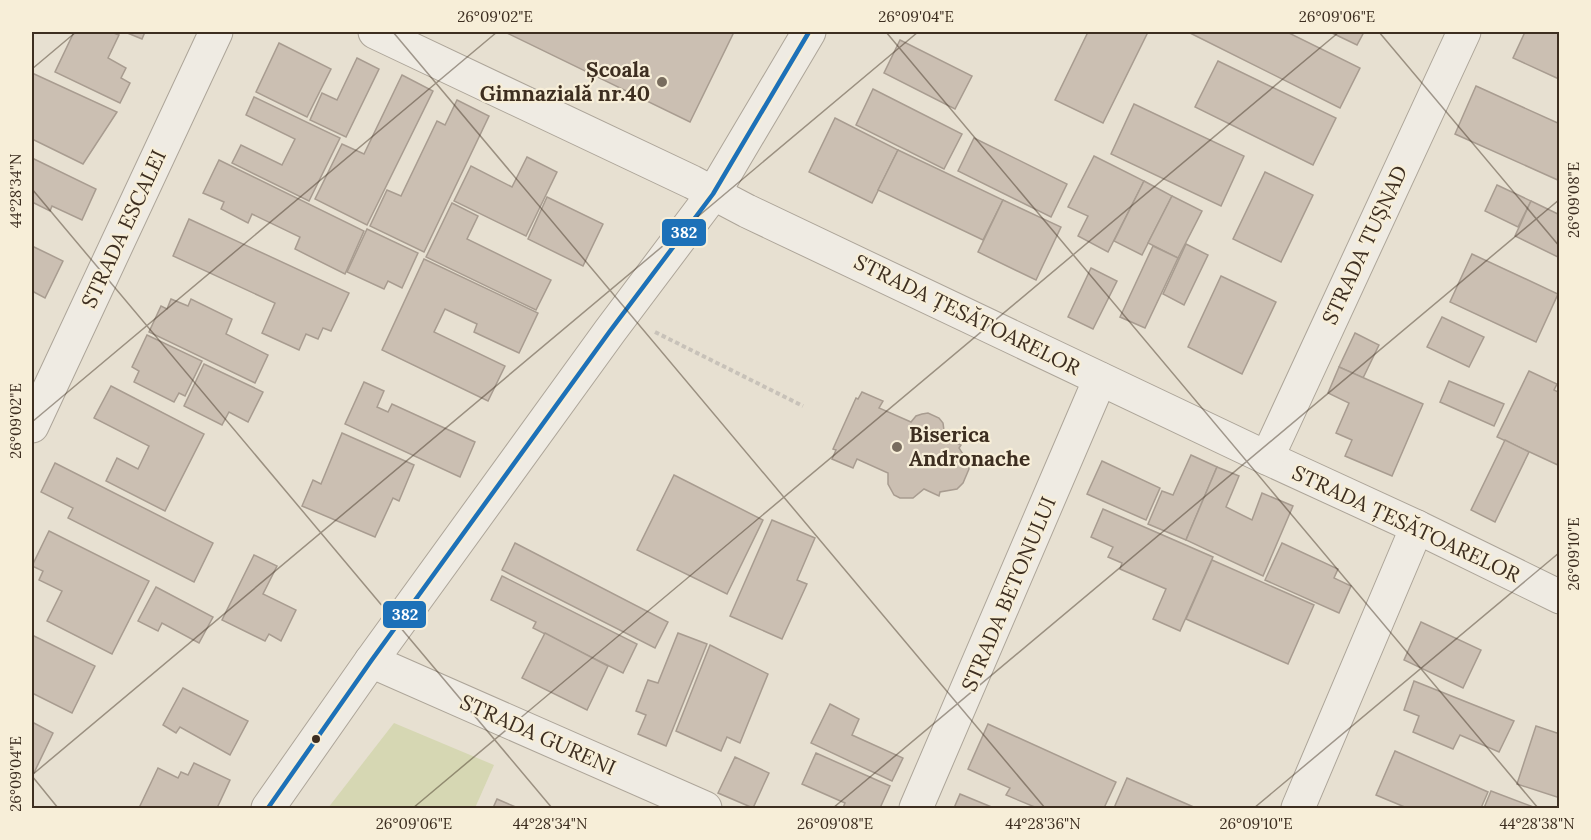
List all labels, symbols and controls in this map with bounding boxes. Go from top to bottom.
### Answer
text: 26°09'02"E [457,7,533,26]
text: 26°09'04"E [878,7,954,26]
text: 26°09'06"E [1299,7,1375,26]
place label: Școala Gimnazială nr.40 [480,56,650,107]
marker: Școala Gimnazială nr.40 [655,75,669,89]
street label: STRADA ESCALEI [75,145,172,312]
text: 44°28'34"N [6,154,25,228]
street label: STRADA TUȘNAD [1316,161,1413,329]
text: 26°09'08"E [1564,162,1583,238]
line badge: 382 [661,218,707,247]
text: 382 [671,222,697,242]
street label: STRADA ȚESĂTOARELOR [850,248,1085,381]
text: 26°09'02"E [6,383,25,459]
place label: Biserica Andronache [909,421,1030,472]
marker: Biserica Andronache [890,440,904,454]
street label: STRADA ȚESĂTOARELOR [1288,459,1525,589]
street label: STRADA BETONULUI [955,492,1062,695]
text: 26°09'10"E [1564,517,1583,591]
line badge: 382 [382,600,427,629]
text: 382 [392,604,418,624]
street label: STRADA GURENI [456,688,620,781]
unlabelled marker [310,733,322,745]
text: 26°09'04"E [6,736,25,812]
text: 26°09'06"E [376,814,452,833]
text: 44°28'34"N [513,814,587,833]
text: 26°09'08"E [797,814,873,833]
text: 44°28'36"N [1005,814,1081,833]
text: 26°09'10"E [1219,814,1293,833]
text: 44°28'38"N [1499,814,1575,833]

